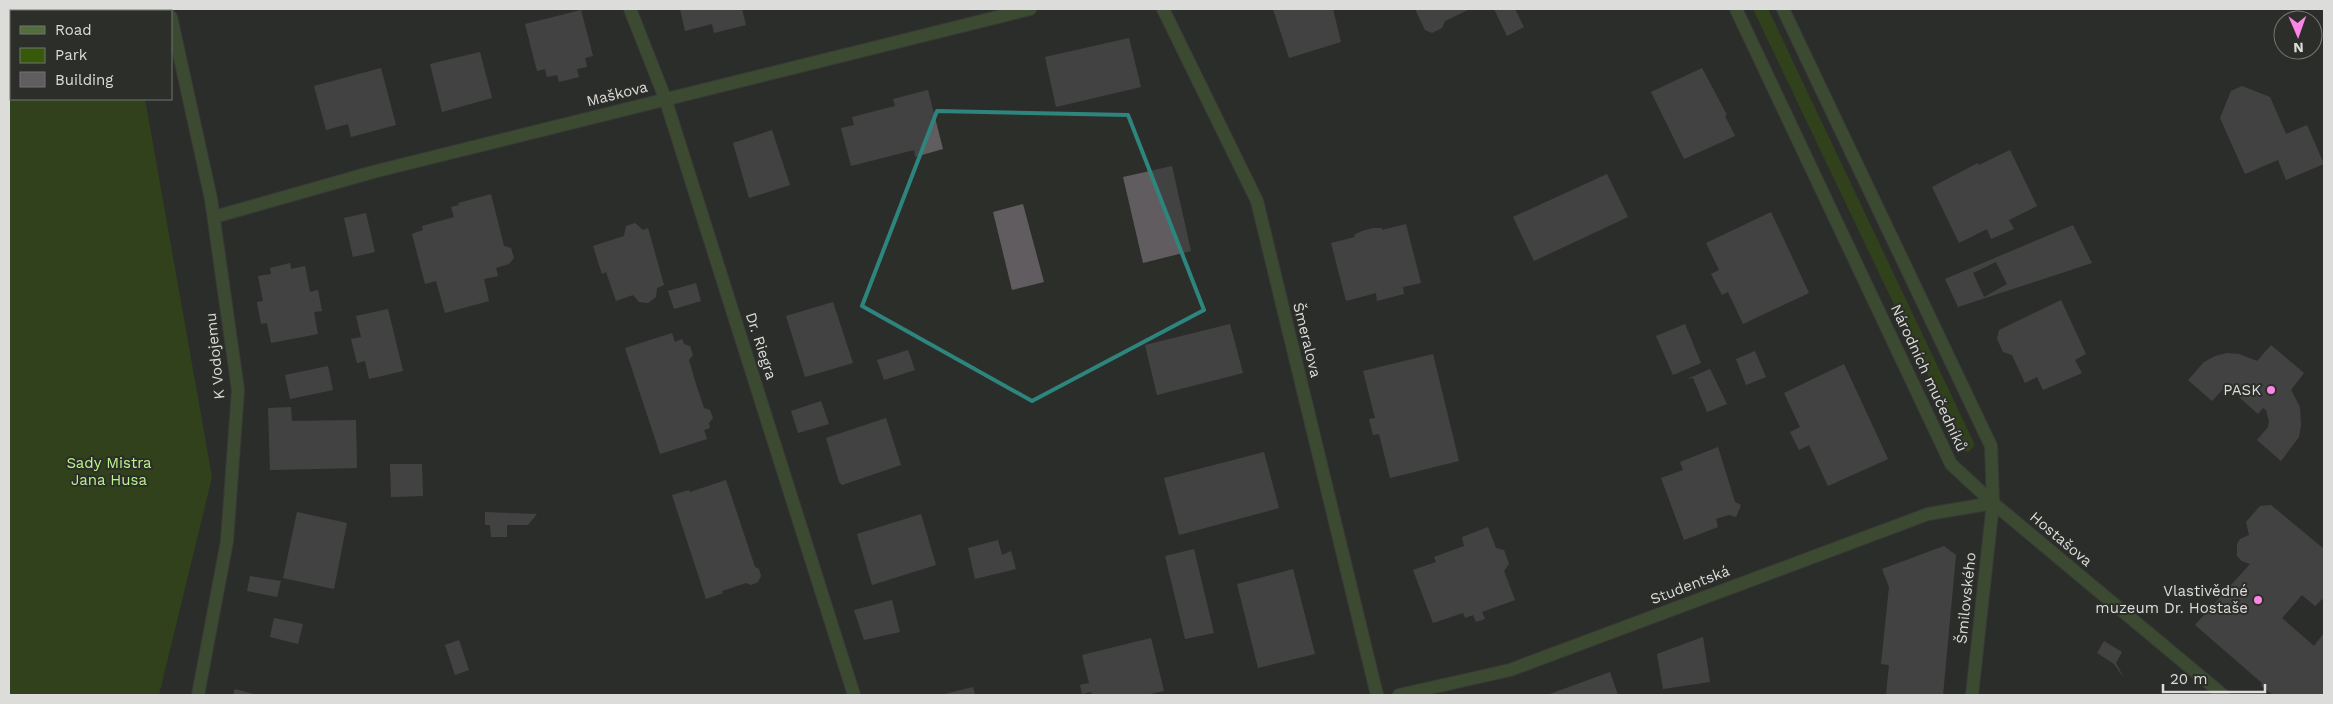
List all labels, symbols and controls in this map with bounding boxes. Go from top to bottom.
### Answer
legend [10,10,172,100]
north arrow [2273,10,2323,60]
text: Road [55,21,92,39]
text: N [2293,40,2304,56]
text: Park [55,46,88,64]
text: Building [55,71,113,89]
street label: Maškova [585,78,650,110]
street label: Šmeralova [1289,300,1326,380]
street label: Národních mučedníků [1887,301,1971,455]
street label: Dr. Riegra [742,310,780,382]
street label: K Vodojemu [202,312,228,400]
place label: PASK [2223,381,2261,399]
marker: PASK [2265,384,2277,396]
park label: Sady Mistra Jana Husa [66,454,152,489]
street label: Hostašova [2026,508,2096,571]
street label: Šmilovského [1951,551,1980,645]
street label: Studentská [1648,561,1733,608]
place label: Vlastivědné muzeum Dr. Hostaše [2095,582,2248,617]
marker: Vlastivědné muzeum Dr. Hostaše [2252,594,2264,606]
scale bar [2163,662,2266,694]
text: 20 m [2170,670,2208,688]

